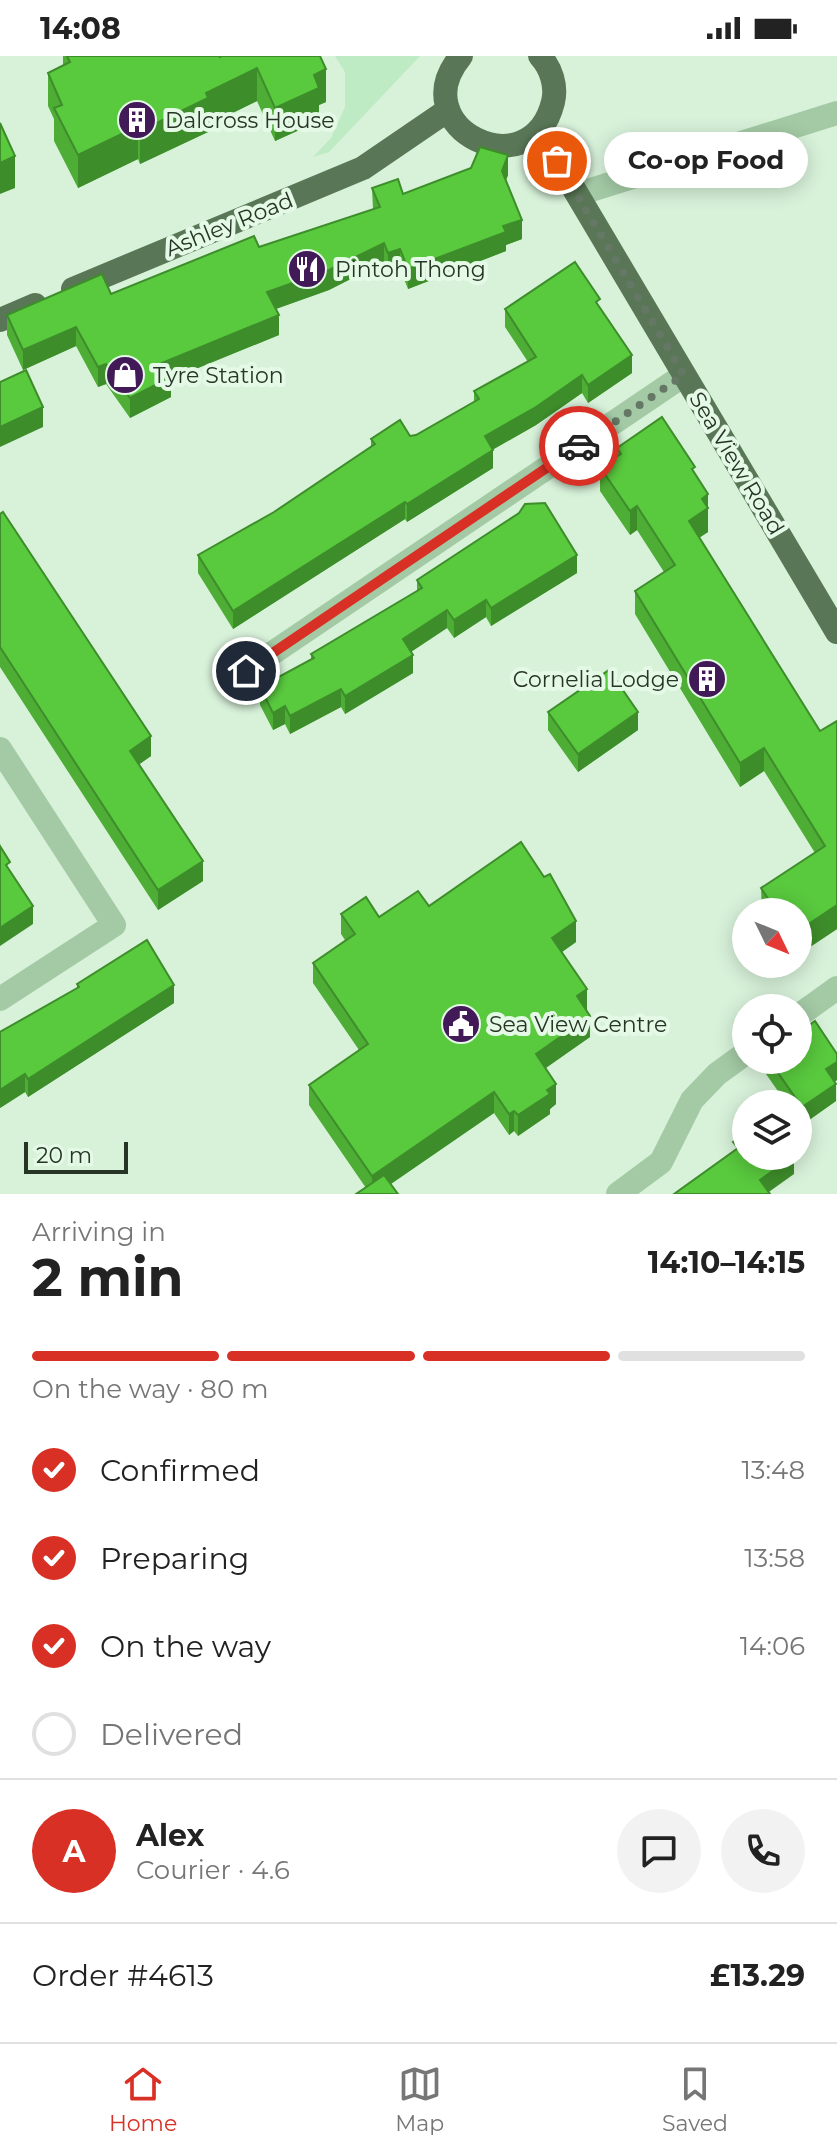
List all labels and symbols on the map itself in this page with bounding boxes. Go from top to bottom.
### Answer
building icon: Dalcross House [116,99,158,141]
place label: Dalcross House [165,107,335,134]
pin [523,127,591,195]
callout: Co-op Food [605,133,809,189]
street label: Ashley Road [161,187,297,262]
restaurant icon: Pintoh Thong [286,248,328,290]
place label: Pintoh Thong [335,256,486,283]
shop icon: Tyre Station [104,354,146,396]
place label: Tyre Station [153,362,284,389]
street label: Sea View Road [683,387,790,540]
courier [539,406,619,486]
pin [212,637,280,705]
building icon: Cornelia Lodge [686,658,728,700]
place label: Cornelia Lodge [513,666,679,693]
north arrow [732,898,812,978]
public building icon: Sea View Centre [440,1003,482,1045]
place label: Sea View Centre [489,1011,667,1038]
scale bar [24,1138,128,1174]

